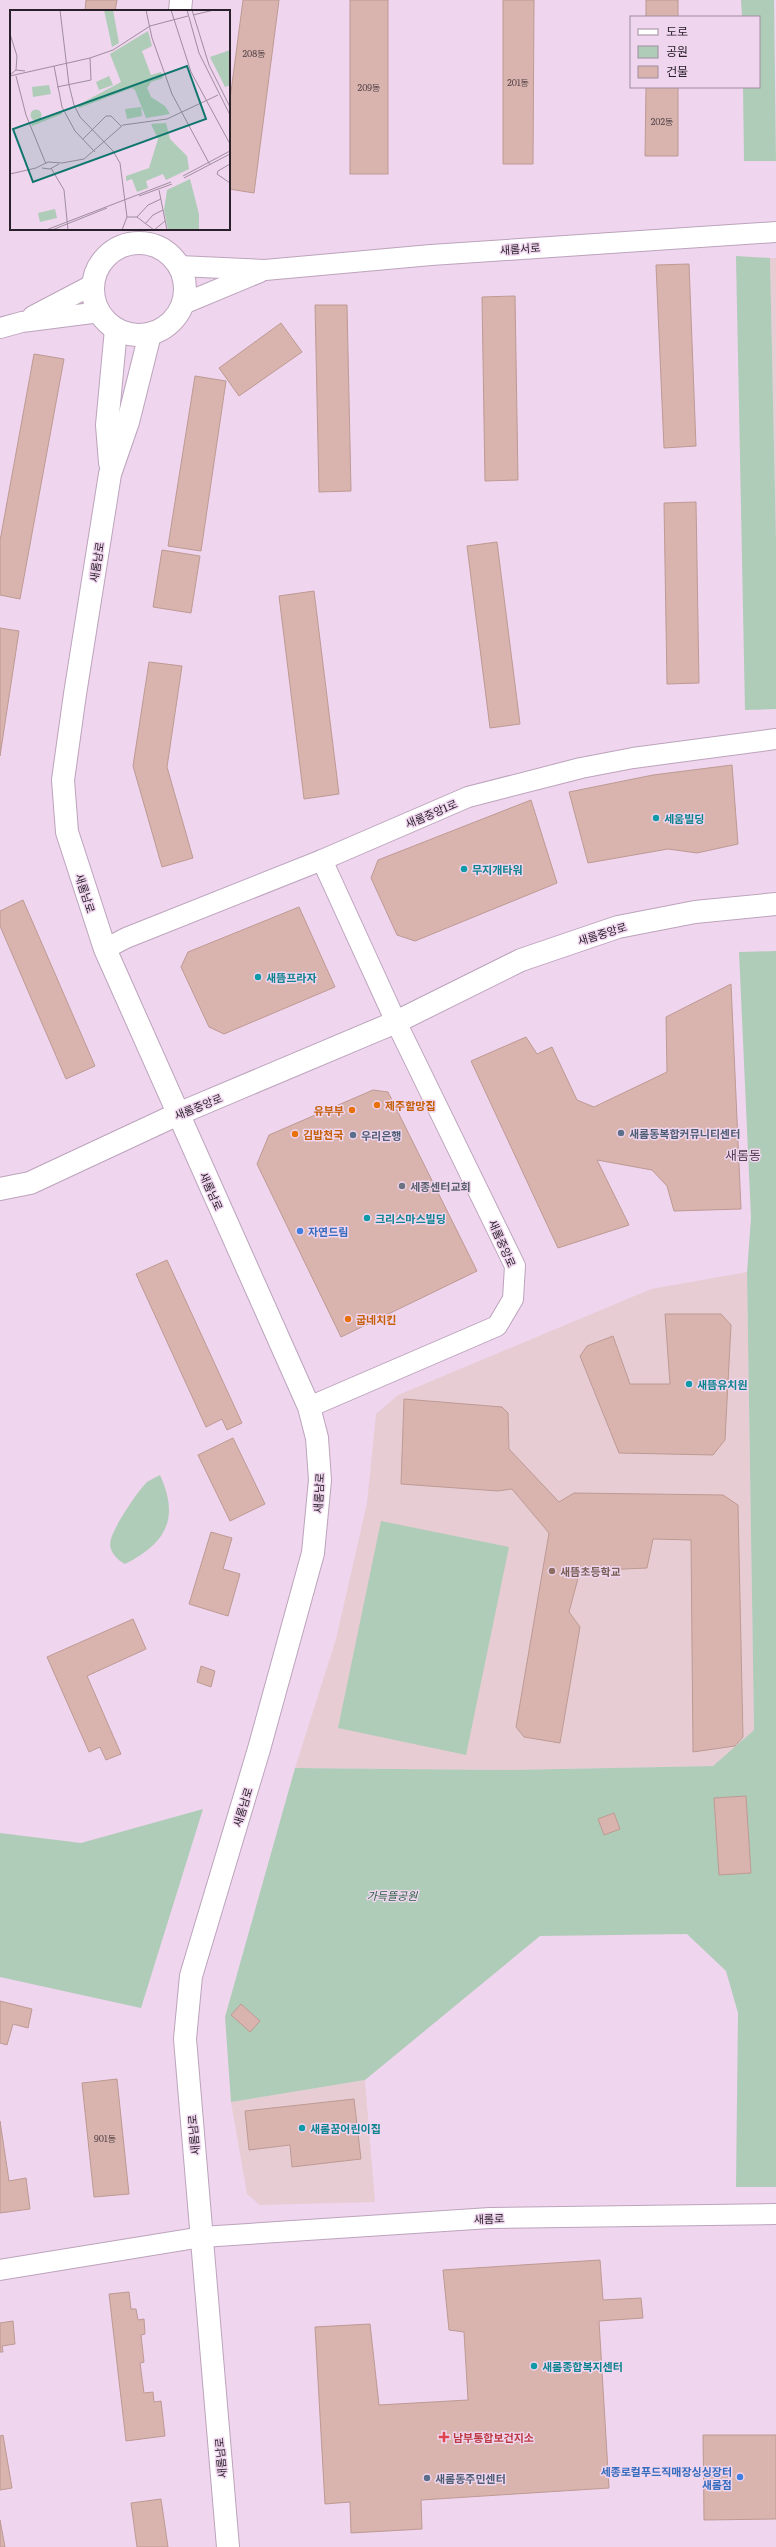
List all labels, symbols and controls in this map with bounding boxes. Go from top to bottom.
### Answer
inset map [10,10,230,230]
legend [630,16,760,88]
text: 도로 [666,22,688,40]
text: 공원 [666,42,688,60]
house number: 208동 [242,46,266,60]
text: 건물 [666,62,688,80]
house number: 201동 [507,75,529,89]
house number: 209동 [358,80,380,94]
house number: 202동 [651,114,673,128]
street label: 새롬서로 [499,239,541,257]
street label: 새롬남로 [85,541,107,583]
street label: 새롬중앙1로 [403,795,459,831]
place label: 세움빌딩 [664,810,704,826]
marker: 세움빌딩 [651,813,661,823]
place label: 무지개타워 [472,861,523,877]
marker: 무지개타워 [459,864,469,874]
street label: 새롬남로 [72,871,100,915]
street label: 새롬중앙로 [575,918,629,948]
place label: 새뜸프라자 [266,969,317,985]
marker: 새뜸프라자 [253,972,263,982]
street label: 새롬중앙로 [172,1089,224,1123]
place label: 제주할망집 [385,1097,436,1113]
marker: 제주할망집 [372,1100,382,1110]
place label: 유부부 [314,1102,344,1118]
marker: 유부부 [347,1105,357,1115]
place label: 새롬동복합커뮤니티센터 [629,1125,740,1141]
place label: 김밥천국 [303,1126,343,1142]
place label: 우리은행 [361,1127,401,1143]
marker: 새롬동복합커뮤니티센터 [616,1128,626,1138]
marker: 김밥천국 [290,1129,300,1139]
marker: 우리은행 [348,1130,358,1140]
district label: 새롬동 [725,1145,761,1164]
street label: 새롬남로 [196,1169,228,1213]
place label: 세종센터교회 [410,1178,471,1194]
marker: 세종센터교회 [397,1181,407,1191]
place label: 크리스마스빌딩 [375,1210,446,1226]
marker: 크리스마스빌딩 [362,1213,372,1223]
street label: 새롬중앙로 [485,1217,521,1269]
place label: 자연드림 [308,1223,348,1239]
marker: 자연드림 [295,1226,305,1236]
place label: 굽네치킨 [356,1311,396,1327]
marker: 굽네치킨 [343,1314,353,1324]
place label: 새뜸유치원 [697,1376,748,1392]
marker: 새뜸유치원 [684,1379,694,1389]
street label: 새롬남로 [309,1472,327,1514]
place label: 새뜸초등학교 [560,1563,621,1579]
marker: 새뜸초등학교 [547,1566,557,1576]
street label: 새롬남로 [228,1785,256,1829]
park label: 가득뜰공원 [367,1887,418,1903]
street label: 새롬남로 [183,2114,203,2156]
place label: 새롬꿈어린이집 [310,2120,381,2136]
marker: 새롬꿈어린이집 [297,2123,307,2133]
house number: 901동 [94,2131,116,2145]
street label: 새롬로 [474,2209,504,2227]
place label: 새롬종합복지센터 [542,2358,623,2374]
marker: 새롬종합복지센터 [529,2361,539,2371]
place label: 남부통합보건지소 [453,2429,534,2445]
marker: 남부통합보건지소 [438,2431,450,2443]
street label: 새롬남로 [210,2437,230,2479]
place label: 세종로컬푸드직매장싱싱장터 새롬점 [600,2463,732,2492]
place label: 새롬동주민센터 [435,2470,506,2486]
marker: 세종로컬푸드직매장싱싱장터 새롬점 [735,2472,745,2482]
marker: 새롬동주민센터 [422,2473,432,2483]

